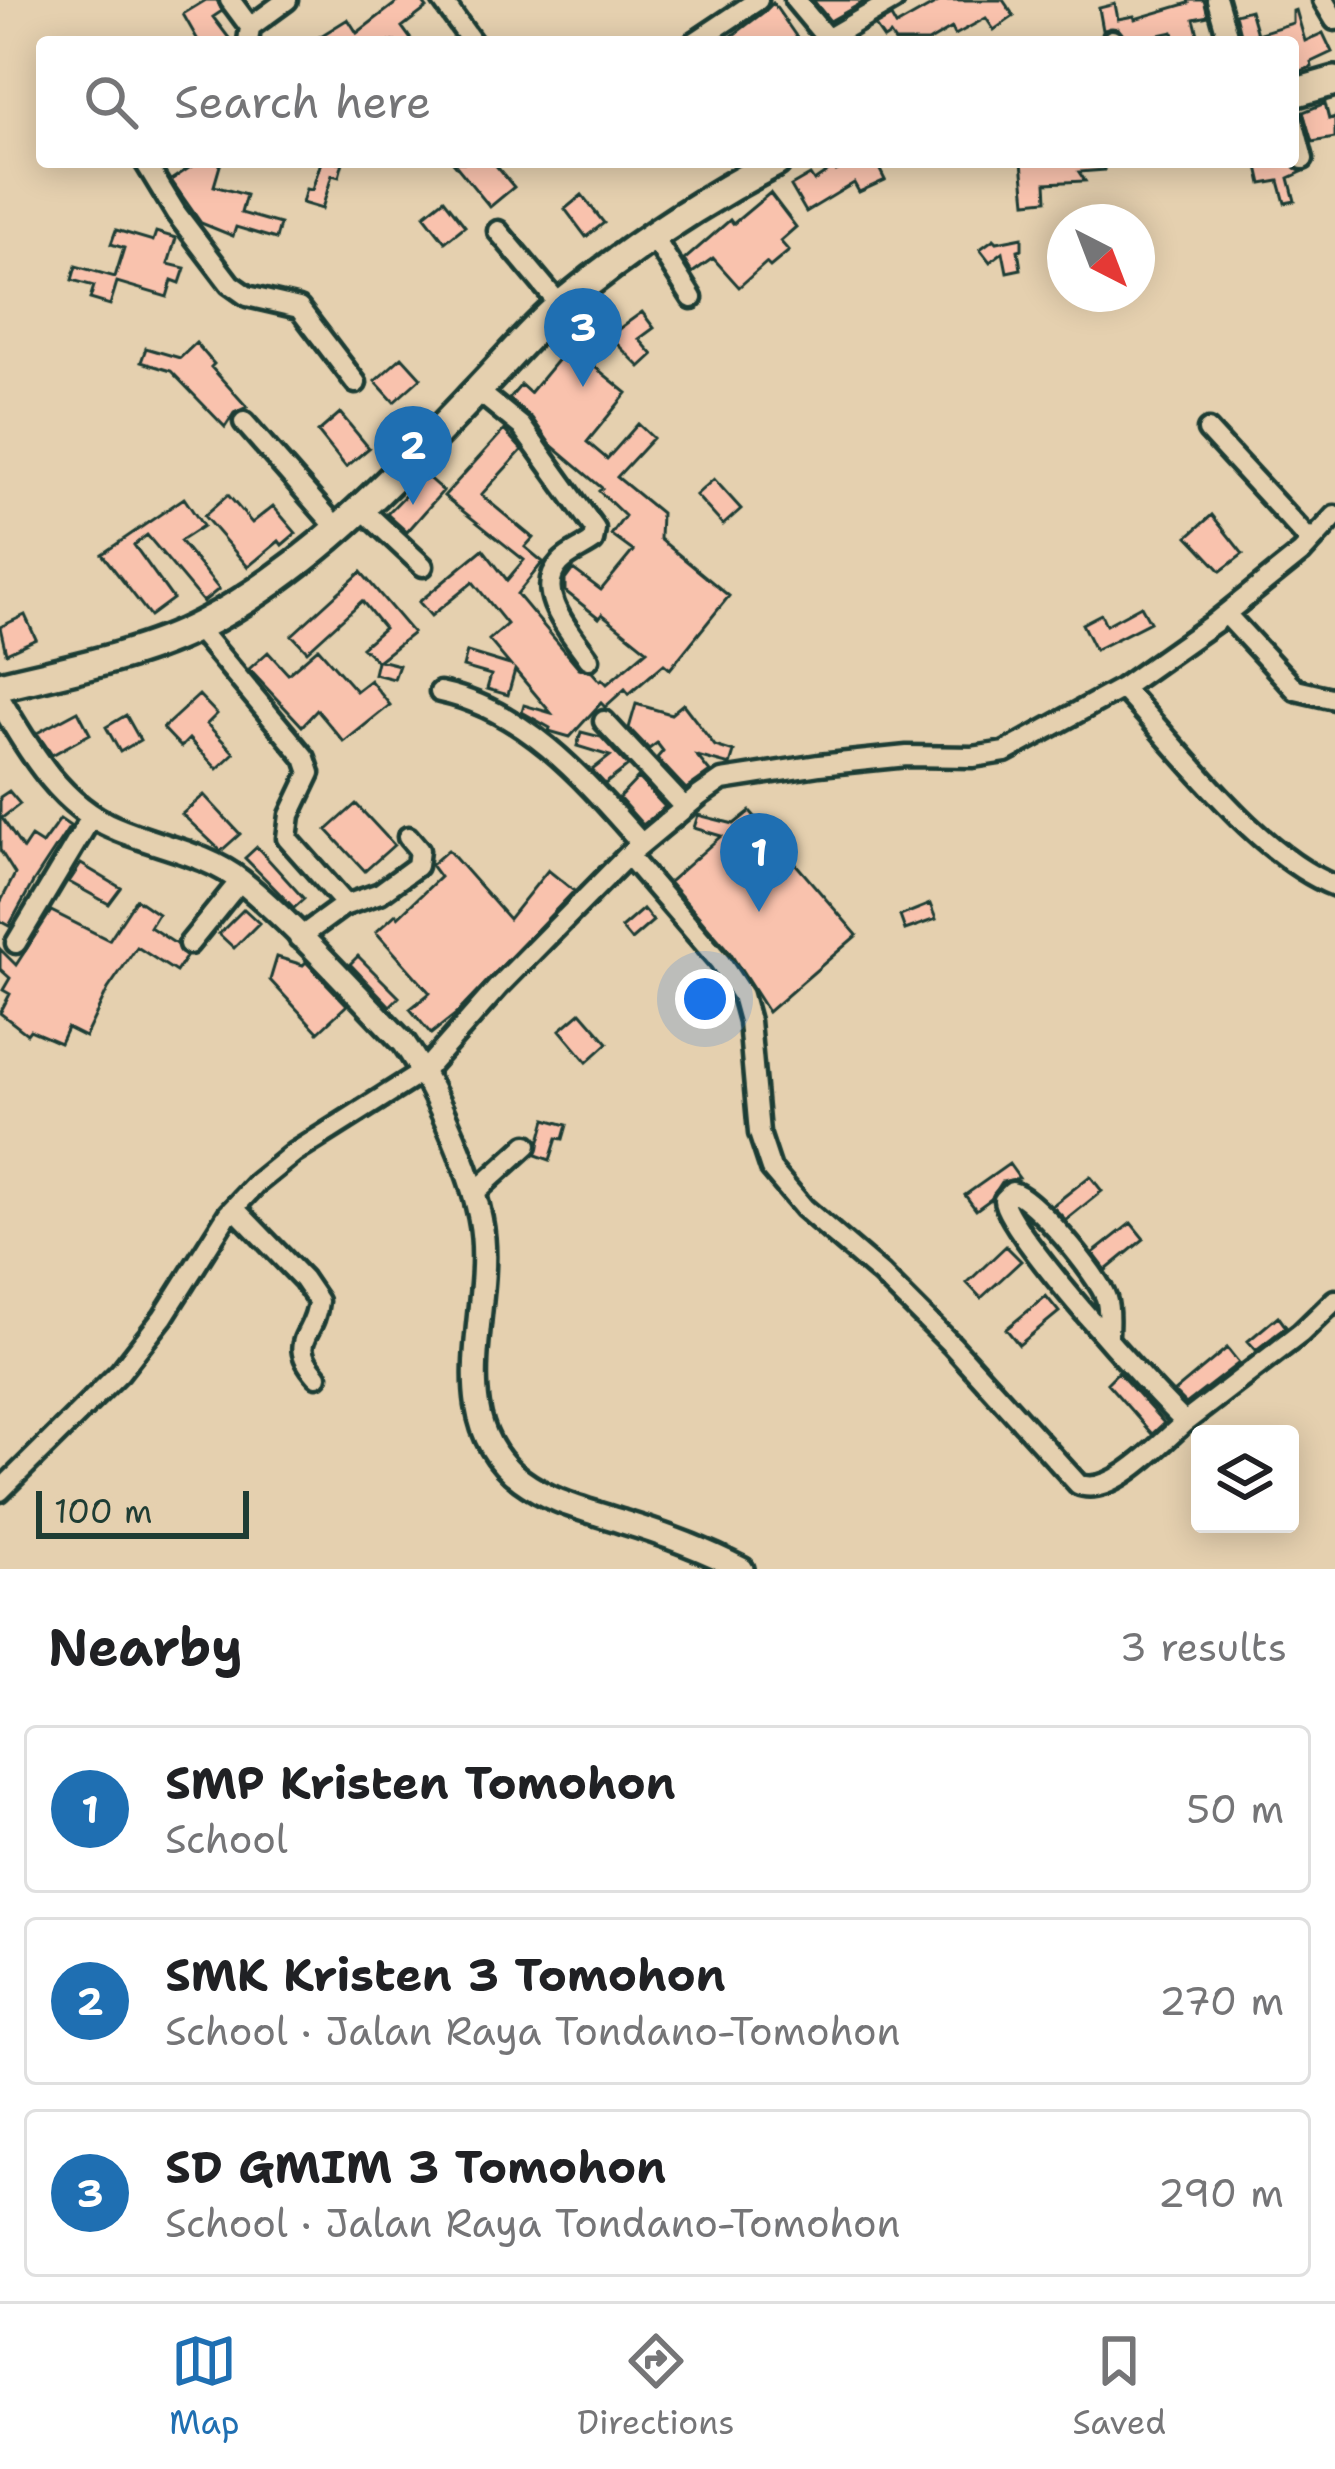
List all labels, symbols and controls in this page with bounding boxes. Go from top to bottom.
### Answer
search box [36,36,1299,168]
icon: search [78,69,144,135]
text: Search here [174,72,431,132]
north arrow [1047,204,1155,312]
pin: 3 [544,288,622,387]
pin: 2 [374,406,452,505]
pin: 1 [720,813,798,912]
your location [675,969,735,1029]
map controls [1191,1425,1299,1533]
button: layers [1191,1425,1299,1533]
scale bar [36,1485,249,1538]
text: 100 m [54,1489,153,1534]
text: Nearby [48,1613,243,1681]
text: 3 results [1120,1621,1287,1673]
text: SMP Kristen Tomohon [165,1753,676,1813]
text: 1 [81,1783,99,1835]
text: 50 m [1186,1783,1284,1835]
text: School [165,1813,288,1865]
text: SMK Kristen 3 Tomohon [165,1945,726,2005]
text: 2 [76,1975,104,2027]
text: 270 m [1159,1975,1284,2027]
text: School · Jalan Raya Tondano-Tomohon [165,2005,900,2057]
text: SD GMIM 3 Tomohon [165,2137,666,2197]
text: 3 [76,2167,104,2219]
text: 290 m [1158,2167,1284,2219]
text: School · Jalan Raya Tondano-Tomohon [165,2197,900,2249]
tab: Map [169,2328,240,2445]
tab: Directions [577,2328,735,2445]
tab: Saved [1072,2328,1166,2445]

